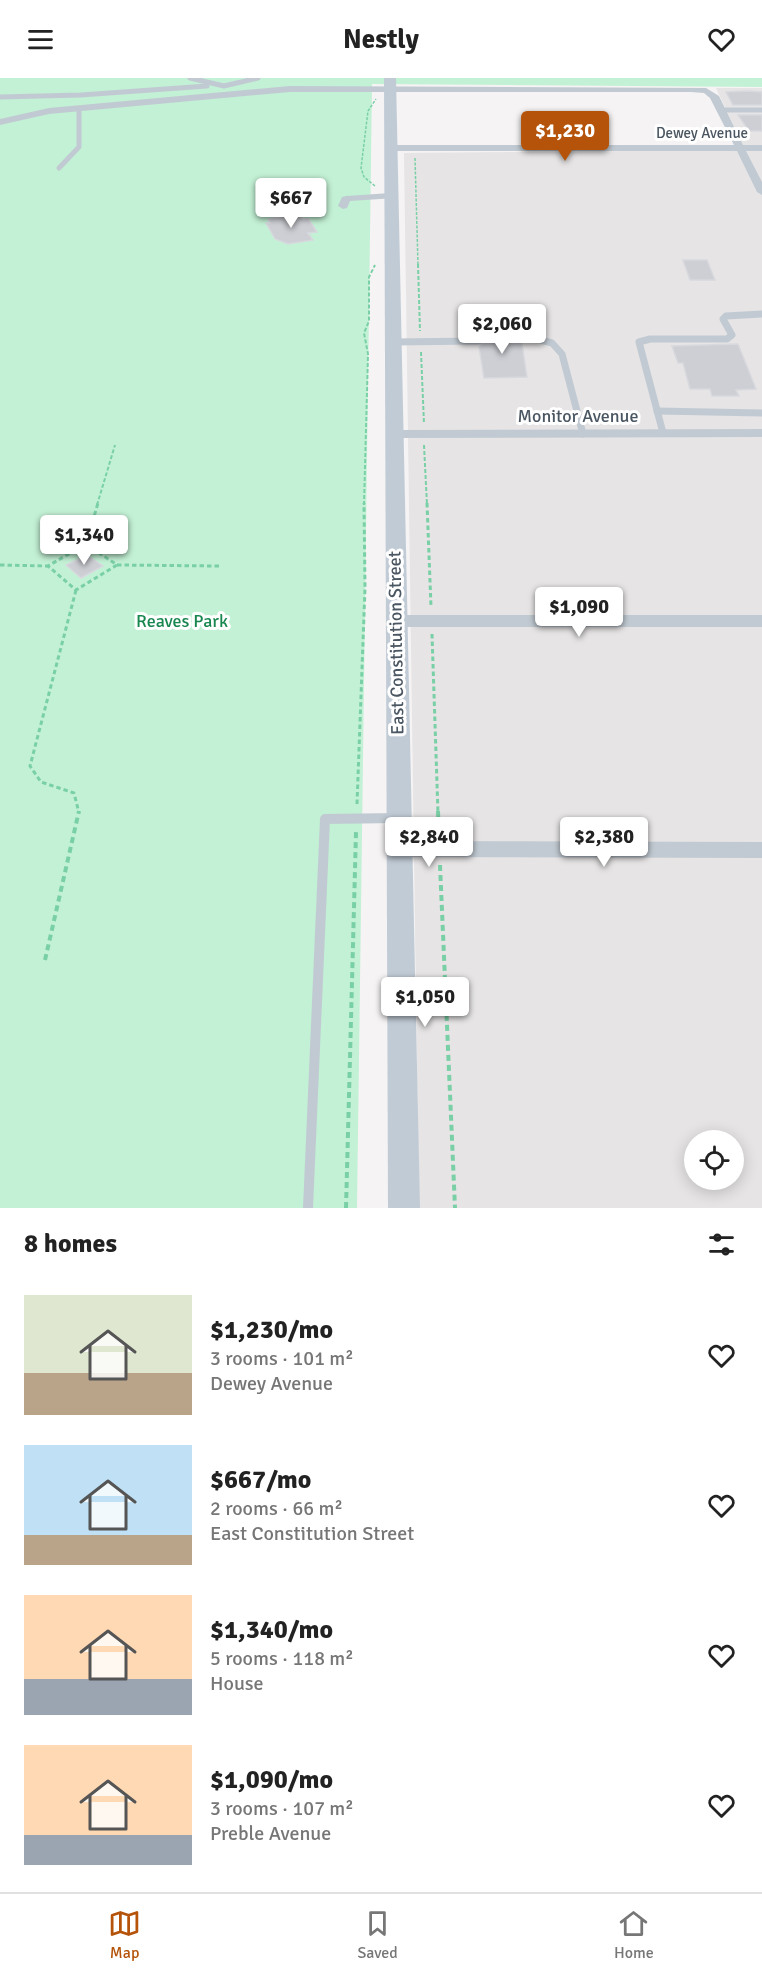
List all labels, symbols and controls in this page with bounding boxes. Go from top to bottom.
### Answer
icon: menu [24,23,57,56]
text: Nestly [343,23,419,56]
icon: heart [705,23,738,56]
pin: $1,230 [516,111,614,162]
text: $1,230 [535,118,595,143]
street label: Dewey Avenue [656,124,748,142]
pin: $667 [255,178,327,229]
text: $667 [269,185,313,210]
pin: $2,060 [453,304,551,355]
text: $2,060 [472,311,532,336]
street label: Monitor Avenue [518,405,638,427]
pin: $1,340 [35,515,133,566]
text: $1,340 [54,522,114,547]
street label: East Constitution Street [383,551,409,735]
pin: $1,090 [530,587,628,638]
text: $1,090 [549,594,609,619]
park label: Reaves Park [136,610,228,632]
pin: $2,840 [380,817,478,868]
pin: $2,380 [555,817,653,868]
text: $2,840 [399,824,459,849]
text: $2,380 [574,824,634,849]
pin: $1,050 [376,977,474,1028]
text: $1,050 [395,984,455,1009]
map controls [684,1130,744,1190]
button: locate [684,1130,744,1190]
text: 8 homes [24,1228,117,1260]
icon: filters [705,1228,738,1261]
text: $1,230/mo [210,1314,333,1346]
icon: home [72,1319,144,1391]
icon: heart [705,1339,738,1372]
text: 3 rooms · 101 m² [210,1346,354,1371]
text: Dewey Avenue [210,1371,333,1396]
text: $667/mo [210,1464,311,1496]
icon: home [72,1469,144,1541]
icon: heart [705,1489,738,1522]
text: 2 rooms · 66 m² [210,1496,343,1521]
text: East Constitution Street [210,1521,414,1546]
text: $1,340/mo [210,1614,333,1646]
icon: home [72,1619,144,1691]
icon: heart [705,1639,738,1672]
text: 5 rooms · 118 m² [210,1646,354,1671]
text: House [210,1671,264,1696]
text: $1,090/mo [210,1764,333,1796]
icon: home [72,1769,144,1841]
icon: heart [705,1789,738,1822]
text: 3 rooms · 107 m² [210,1796,354,1821]
text: Preble Avenue [210,1821,331,1846]
tab: Map [108,1907,141,1963]
tab: Saved [357,1907,398,1963]
tab: Home [614,1907,654,1963]

